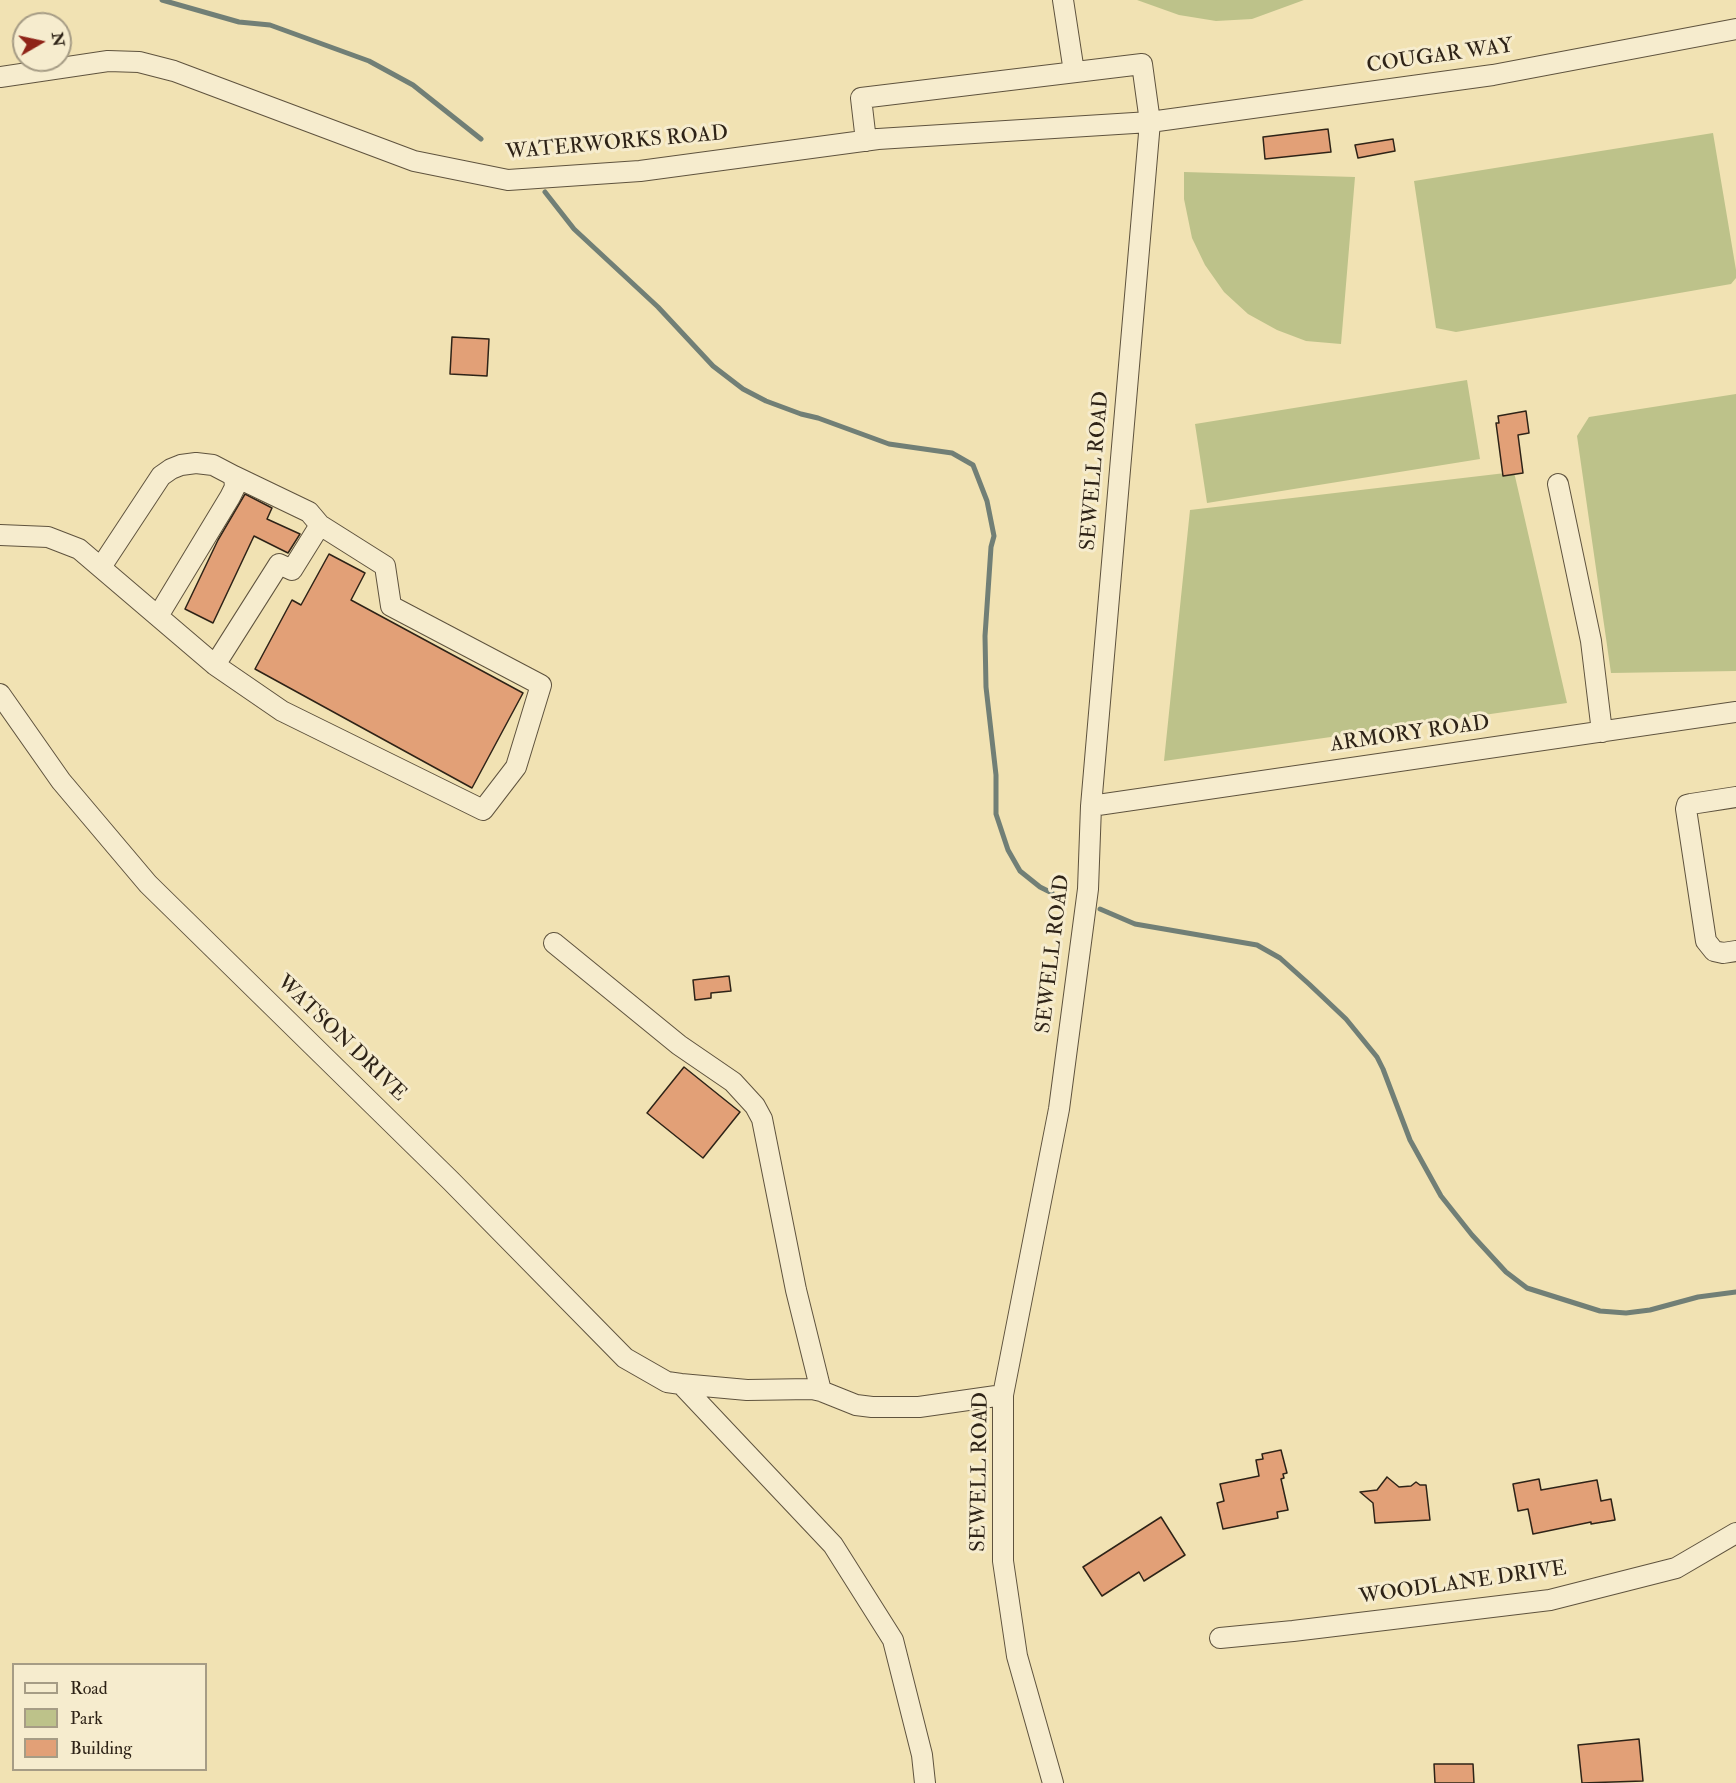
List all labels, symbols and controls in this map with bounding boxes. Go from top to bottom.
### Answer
north arrow [12,12,72,72]
text: N [47,31,69,48]
street label: COUGAR WAY [1365,34,1515,80]
street label: WATERWORKS ROAD [505,122,729,166]
street label: SEWELL ROAD [1076,390,1116,552]
street label: ARMORY ROAD [1329,711,1491,759]
street label: SEWELL ROAD [1032,873,1076,1035]
street label: WATSON DRIVE [271,971,411,1107]
street label: SEWELL ROAD [967,1392,995,1552]
street label: WOODLANE DRIVE [1358,1557,1568,1611]
legend [12,1663,207,1771]
text: Road [70,1677,108,1700]
text: Park [70,1707,103,1730]
text: Building [70,1737,132,1760]

